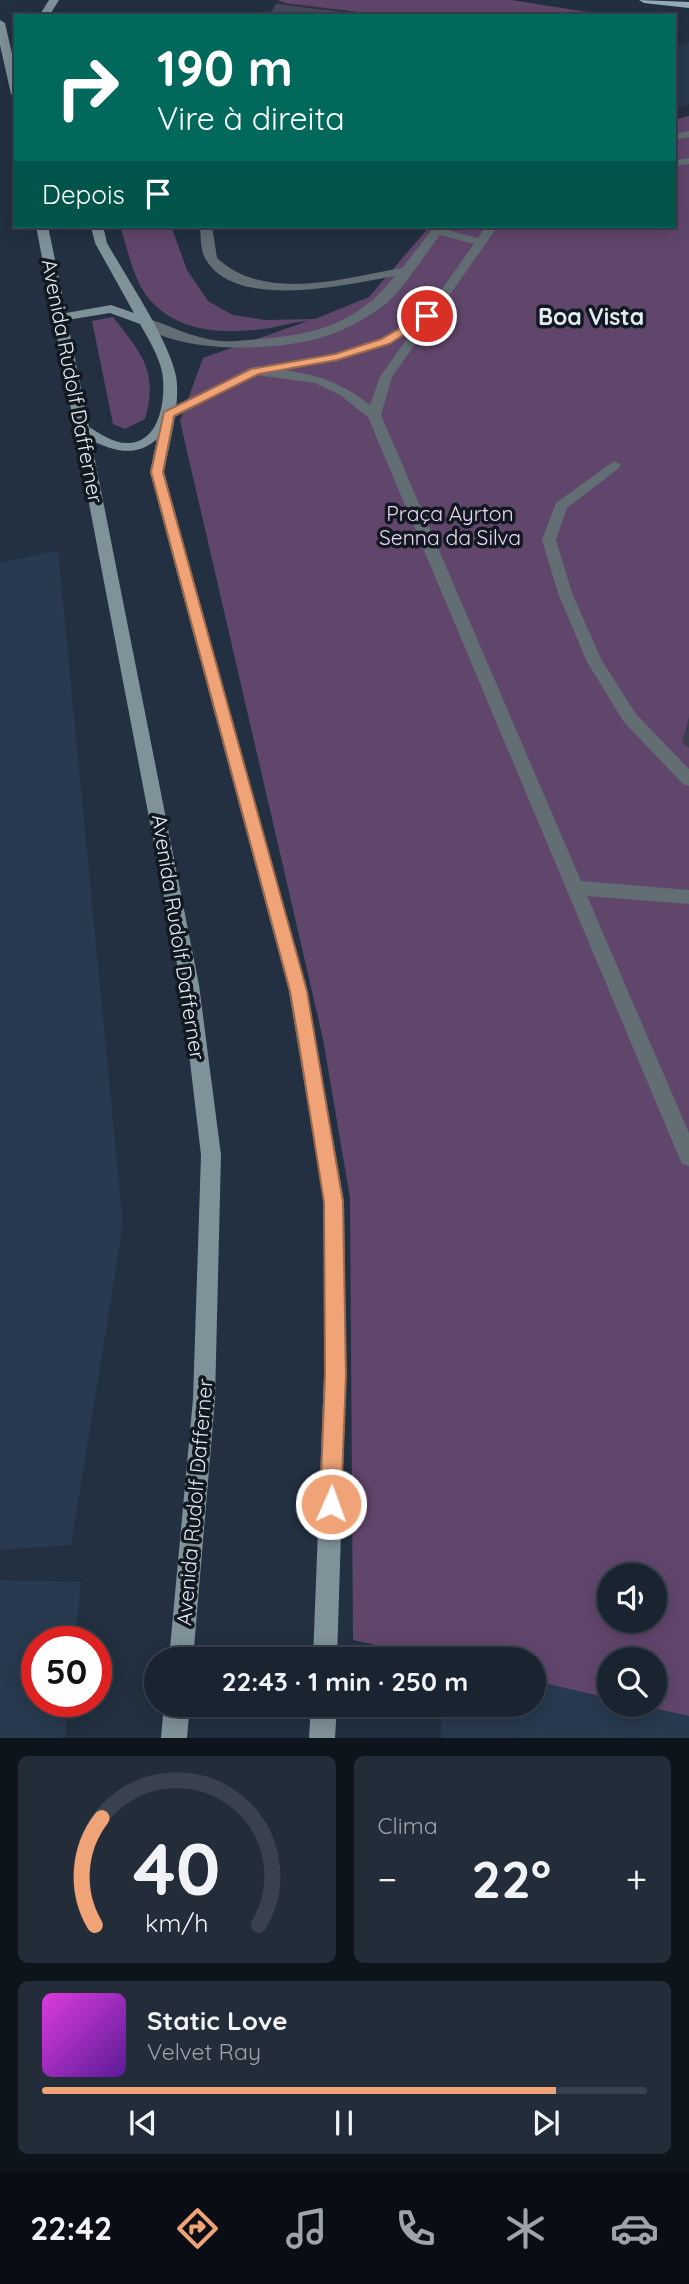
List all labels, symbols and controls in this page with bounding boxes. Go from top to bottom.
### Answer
text: 190 m [157,37,293,98]
icon: right [42,42,133,133]
text: Vire à direita [157,98,345,138]
icon: arrive [139,175,177,213]
text: Depois [42,178,125,211]
street label: Avenida Rudolf Dafferner [37,257,109,505]
pin [397,286,457,346]
icon: arrive [408,297,446,335]
district label: Boa Vista [538,302,644,331]
park label: Praça Ayrton Senna da Silva [379,500,521,550]
street label: Avenida Rudolf Dafferner [147,812,211,1062]
street label: Avenida Rudolf Dafferner [170,1377,218,1627]
position arrow [294,1467,368,1541]
map controls [597,1563,667,1717]
button: sound [597,1563,667,1633]
speed limit sign: 50 [21,1626,112,1717]
button: search [597,1647,667,1717]
text: 22:43 · 1 min · 250 m [222,1665,468,1698]
text: Clima [378,1811,438,1840]
text: 40 [133,1823,221,1914]
text: 22° [472,1846,551,1911]
text: − [378,1855,397,1903]
text: + [626,1855,647,1903]
text: km/h [145,1907,208,1938]
text: Static Love [147,2004,288,2037]
text: Velvet Ray [147,2037,261,2066]
icon: previous [124,2104,162,2142]
icon: pause [325,2104,363,2142]
icon: next [527,2104,565,2142]
icon: directions [173,2204,222,2253]
icon: music [282,2204,331,2253]
icon: phone [391,2204,440,2253]
icon: climate [501,2204,550,2253]
icon: car [610,2204,659,2253]
text: 22:42 [30,2208,112,2248]

